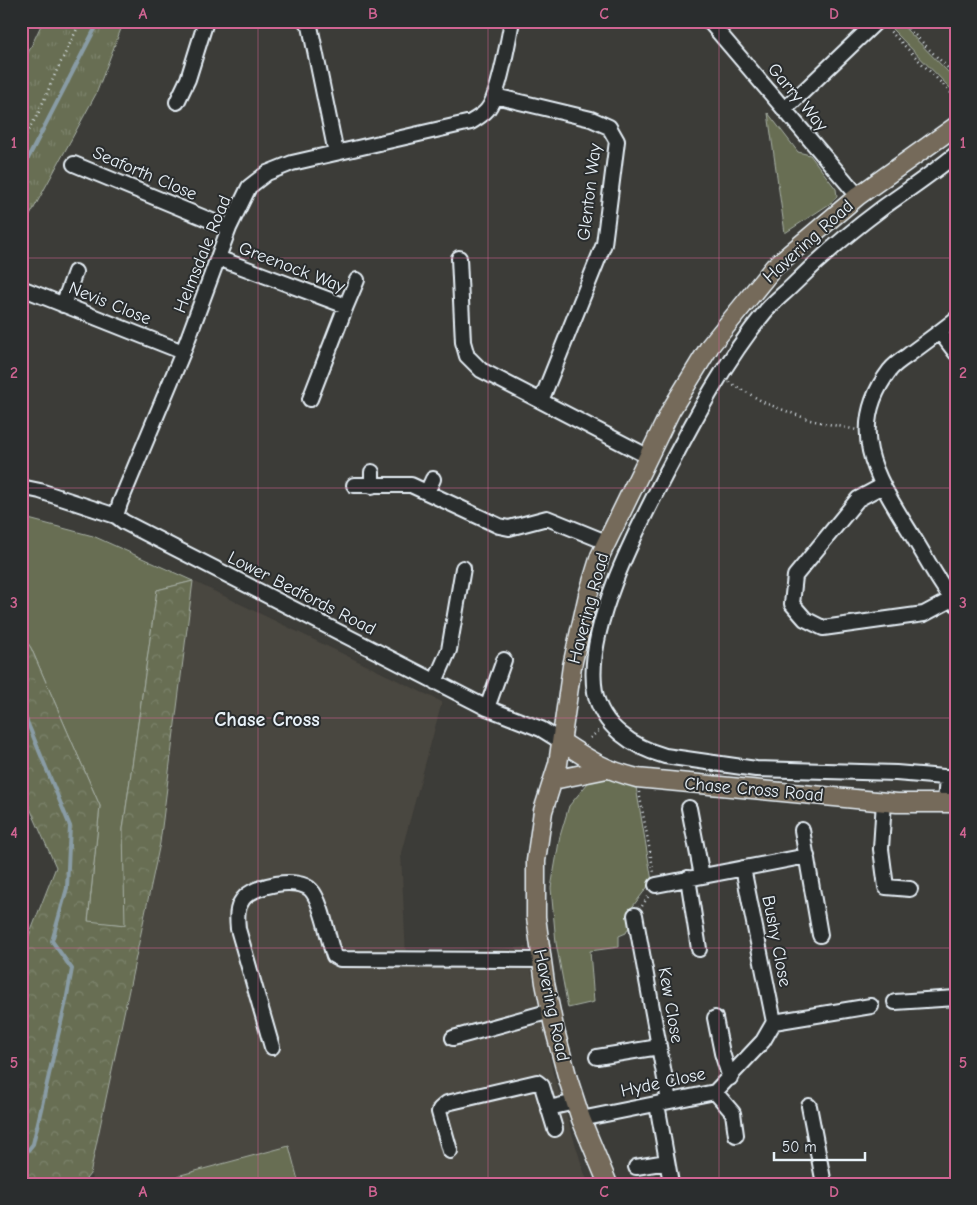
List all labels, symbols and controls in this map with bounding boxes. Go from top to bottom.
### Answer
text: A [139,5,148,23]
text: B [368,5,378,23]
text: C [599,5,609,23]
text: D [829,5,839,23]
street label: Garry Way [763,59,833,136]
text: 1 [11,134,17,152]
text: 1 [960,134,966,152]
street label: Glenton Way [573,141,606,242]
street label: Seaforth Close [89,142,200,205]
street label: Helmsdale Road [169,192,236,316]
street label: Havering Road [759,195,858,287]
street label: Greenock Way [236,238,349,298]
street label: Nevis Close [66,277,154,329]
text: 2 [10,364,18,382]
text: 2 [959,364,967,382]
street label: Lower Bedfords Road [224,547,379,640]
street label: Havering Road [564,550,613,666]
text: 3 [10,594,18,612]
text: 3 [959,594,967,612]
district label: Chase Cross [214,708,320,731]
street label: Chase Cross Road [684,773,824,806]
text: 4 [10,824,18,842]
text: 4 [959,824,967,842]
street label: Bushy Close [757,894,796,988]
street label: Havering Road [529,947,574,1063]
street label: Kew Close [654,965,688,1045]
text: 5 [10,1054,18,1072]
text: 5 [959,1054,967,1072]
street label: Hyde Close [619,1063,707,1102]
scale bar [774,1130,866,1162]
text: 50 m [782,1138,817,1156]
text: A [139,1183,148,1201]
text: B [368,1183,378,1201]
text: C [599,1183,609,1201]
text: D [829,1183,839,1201]

